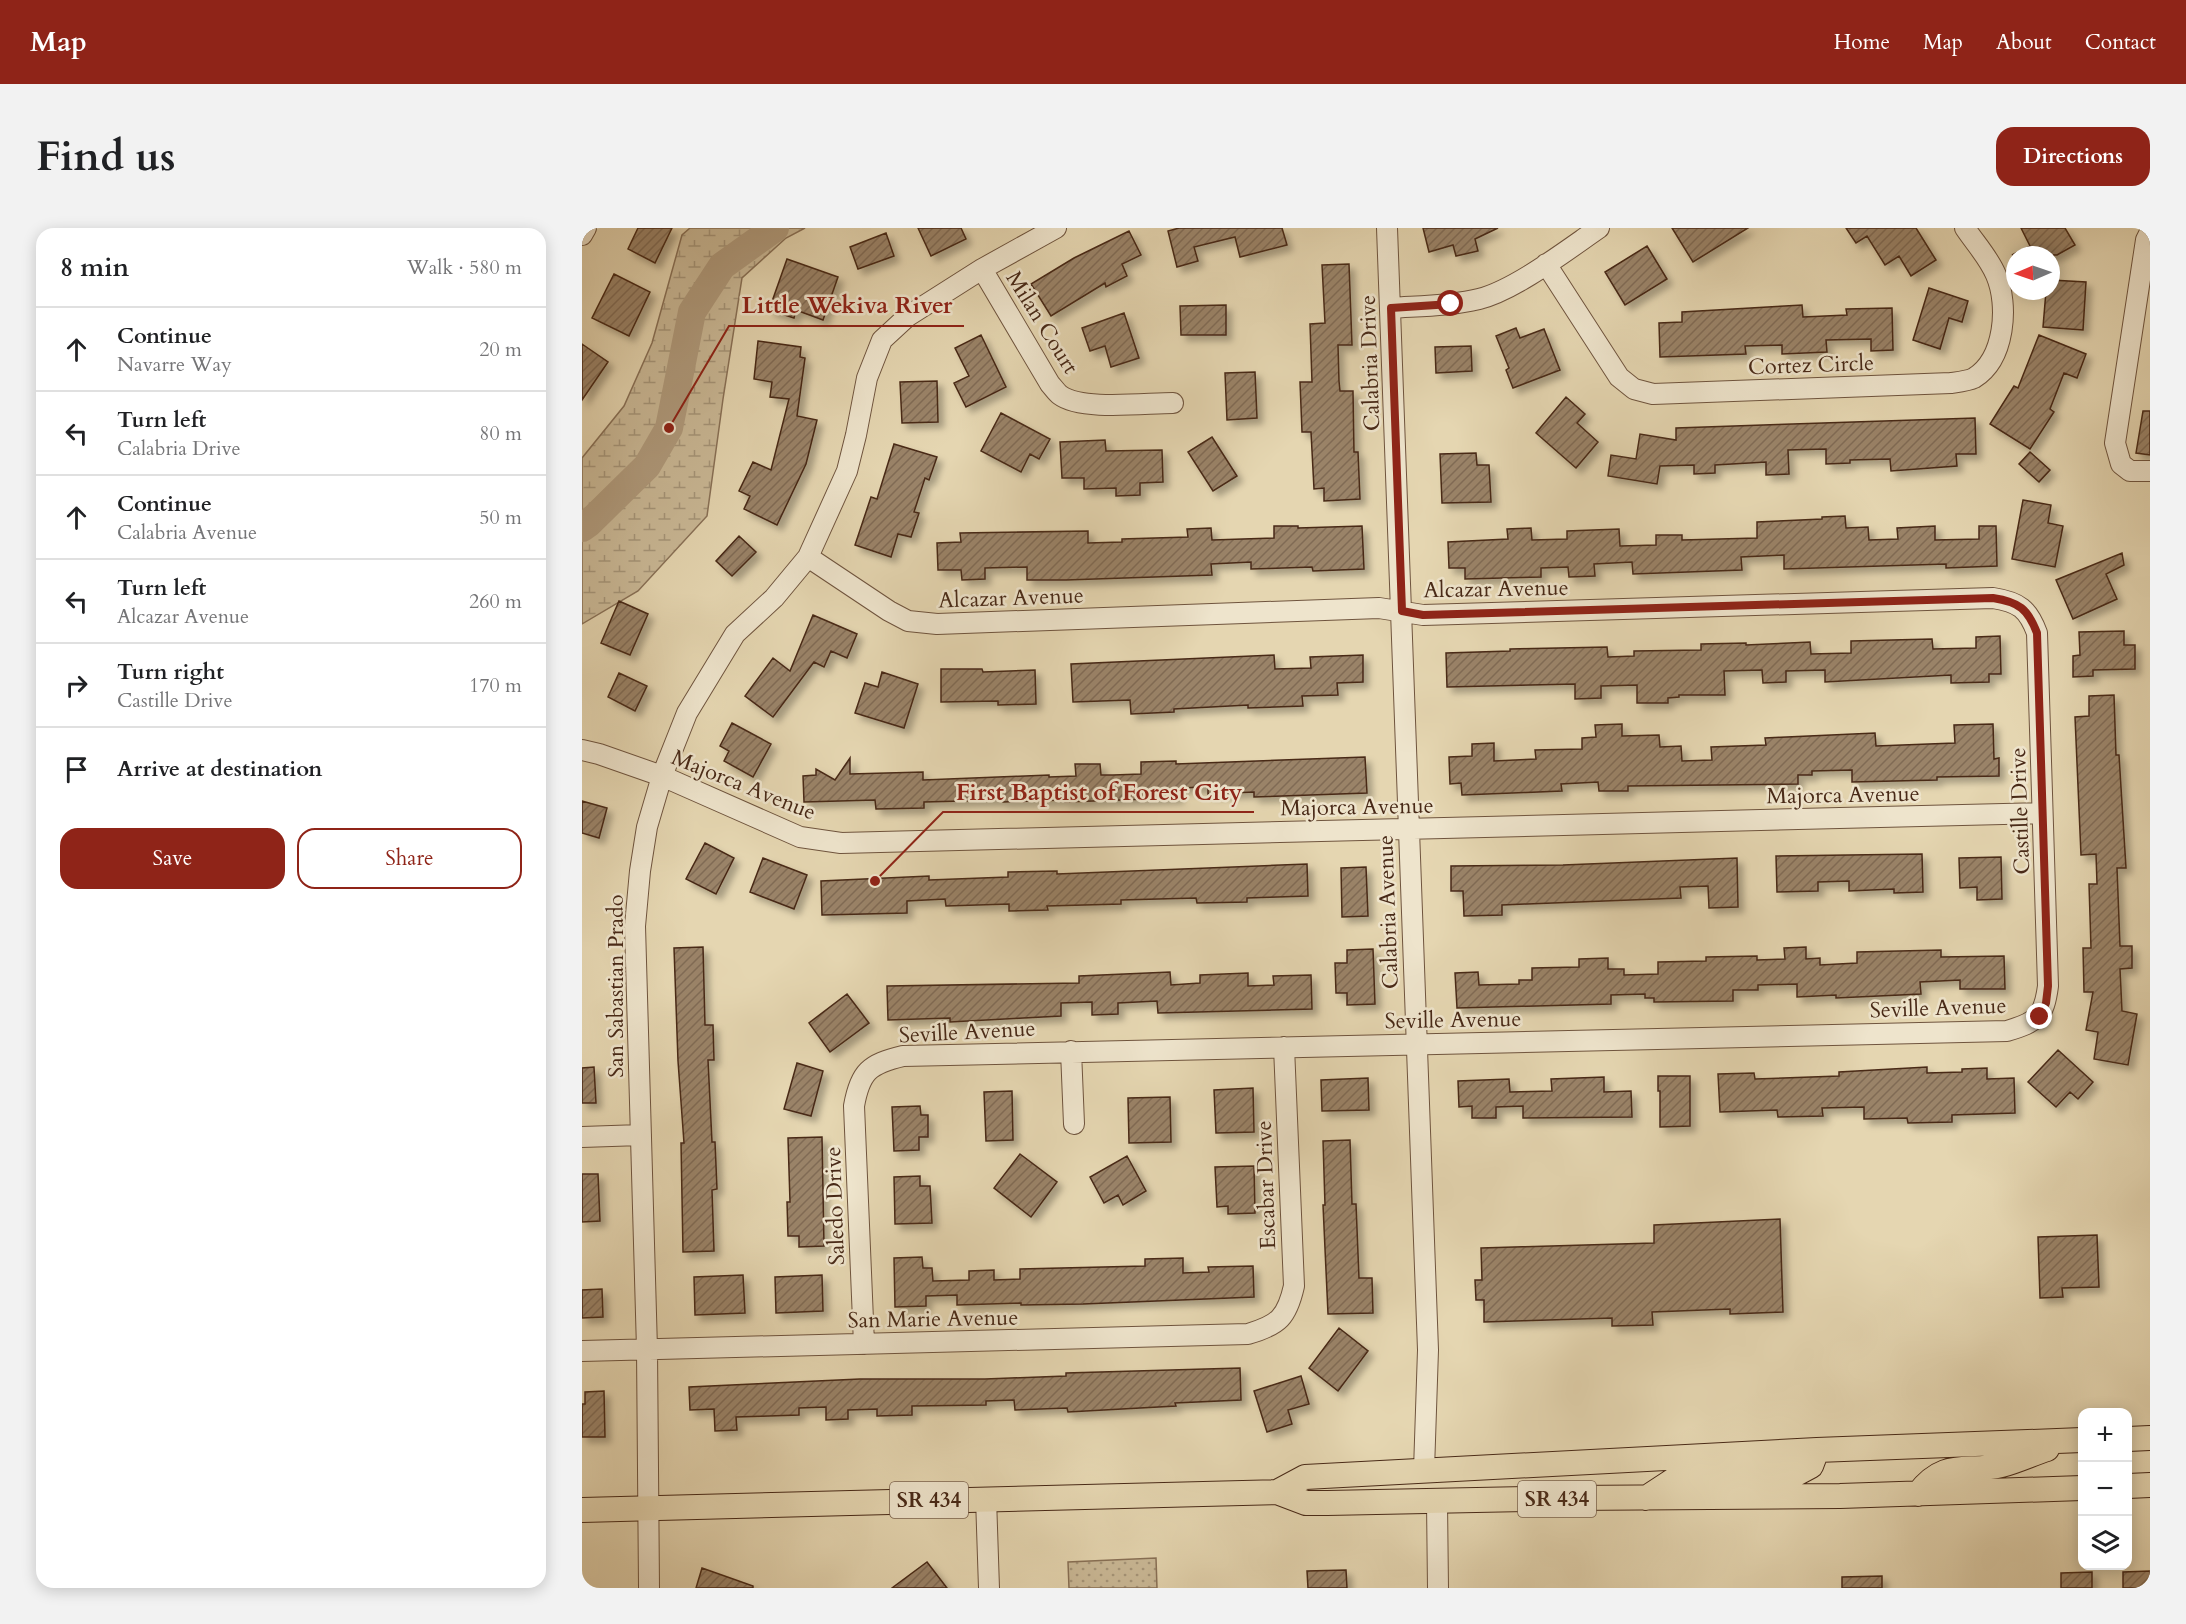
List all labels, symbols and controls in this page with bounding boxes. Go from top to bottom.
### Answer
text: Map [30,23,87,61]
text: Home [1834,28,1890,57]
text: Map [1923,28,1963,57]
text: About [1996,28,2052,57]
text: Contact [2085,28,2156,57]
button: Directions [1996,127,2150,186]
text: Find us [36,128,176,185]
north arrow [2006,246,2060,300]
text: 8 min [60,250,129,285]
text: Walk · 580 m [407,254,522,281]
street label: Milan Court [999,265,1086,380]
callout: Little Wekiva River [729,284,964,326]
text: Little Wekiva River [742,289,953,322]
route start [1437,290,1463,316]
street label: Calabria Drive [1353,294,1387,431]
text: Continue [117,321,212,351]
icon: ahead [60,333,93,366]
text: 20 m [479,336,522,363]
street label: Cortez Circle [1748,348,1875,382]
text: Navarre Way [117,351,232,378]
text: Turn left [117,405,206,435]
icon: left [60,417,93,450]
text: 80 m [479,420,522,447]
text: Calabria Drive [117,435,241,462]
text: Continue [117,489,212,519]
icon: ahead [60,501,93,534]
text: 50 m [479,504,522,531]
text: Calabria Avenue [117,519,257,546]
text: Turn left [117,573,206,603]
street label: Alcazar Avenue [1423,573,1569,605]
street label: Alcazar Avenue [938,580,1084,616]
icon: left [60,585,93,618]
text: 260 m [469,588,522,615]
text: Alcazar Avenue [117,603,249,630]
text: Turn right [117,657,224,687]
icon: right [60,669,93,702]
text: 170 m [469,672,522,699]
text: Castille Drive [117,687,233,714]
street label: Majorca Avenue [667,742,820,828]
street label: Castille Drive [2003,747,2037,875]
icon: arrive [60,753,93,786]
text: Arrive at destination [117,754,322,784]
callout: First Baptist of Forest City [943,770,1254,812]
text: First Baptist of Forest City [956,776,1243,809]
street label: Majorca Avenue [1766,779,1920,811]
street label: Majorca Avenue [1280,791,1434,823]
button: Save [60,828,285,889]
button: Share [297,828,522,889]
street label: Calabria Avenue [1370,834,1406,990]
street label: San Sabastian Prado [601,894,631,1078]
street label: Seville Avenue [1869,991,2007,1025]
route end [2026,1003,2052,1029]
street label: Seville Avenue [1384,1004,1522,1036]
street label: Seville Avenue [898,1013,1036,1051]
street label: Escabar Drive [1249,1120,1283,1250]
street label: Saledo Drive [818,1146,852,1266]
street label: San Marie Avenue [847,1303,1019,1335]
map controls [2078,1408,2132,1570]
button: + [2078,1408,2132,1462]
button: − [2078,1462,2132,1516]
road number: SR 434 [1518,1481,1596,1517]
road number: SR 434 [890,1482,968,1518]
button: layers [2078,1516,2132,1570]

